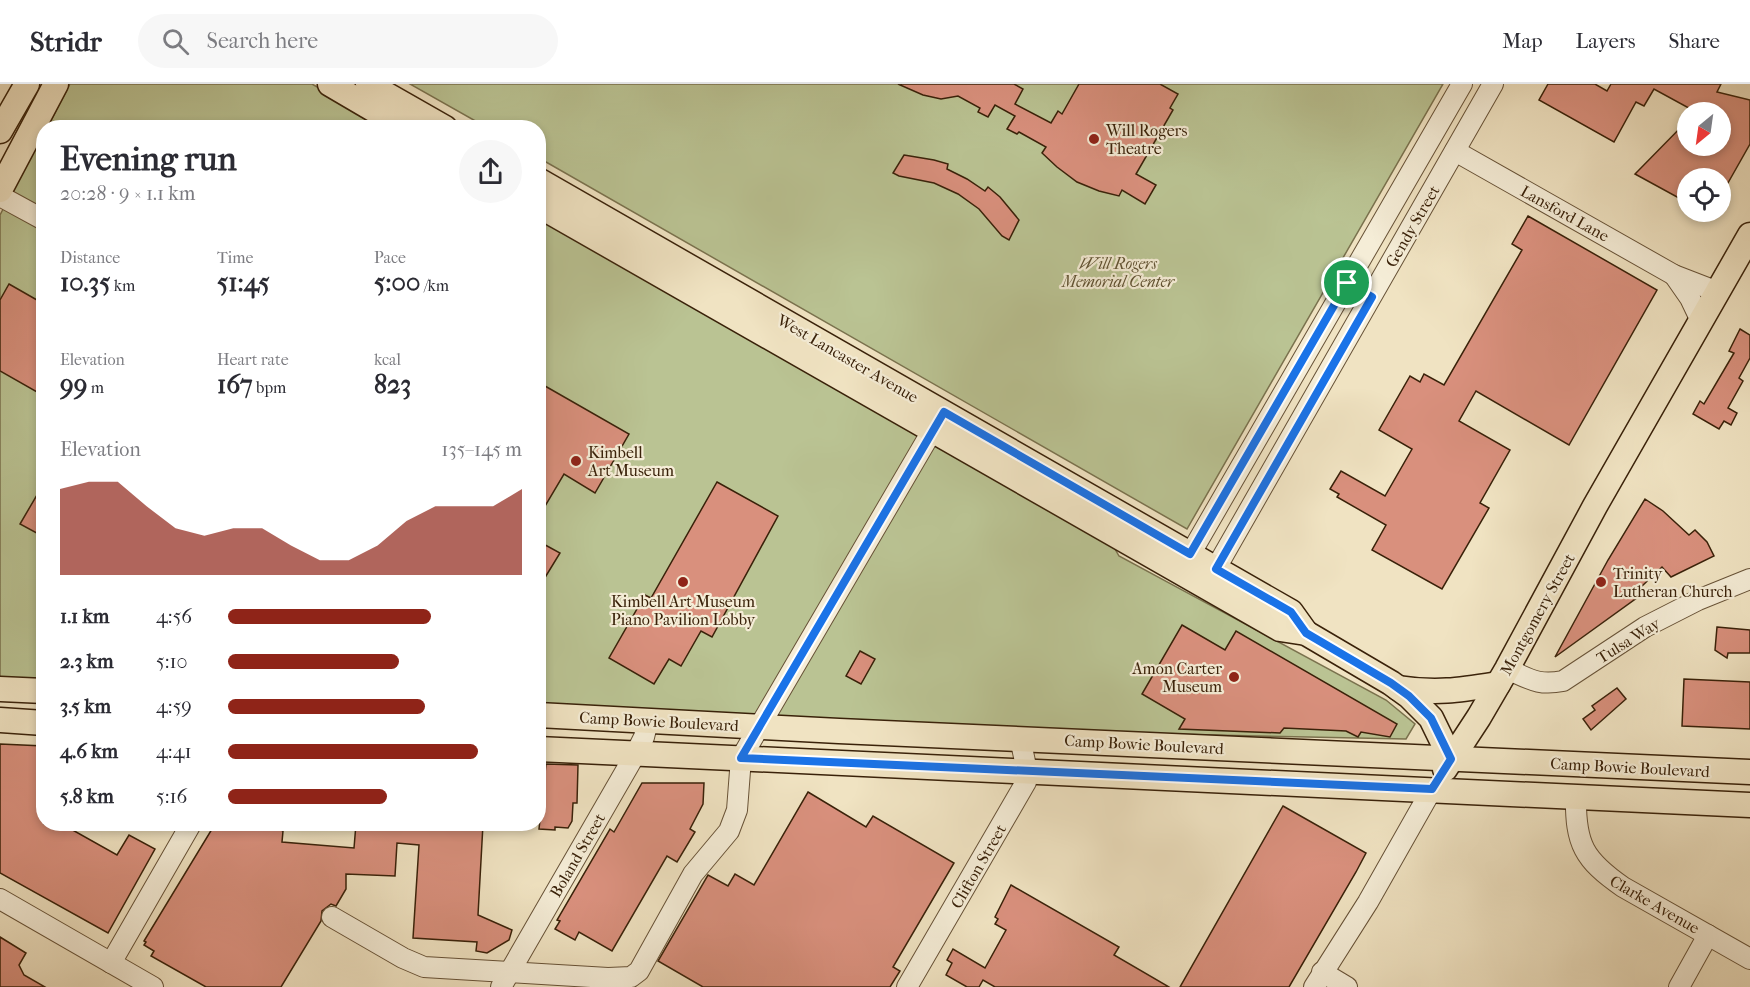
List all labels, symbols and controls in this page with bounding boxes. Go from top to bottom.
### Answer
search box [138,14,558,68]
text: Stridr [30,25,102,58]
icon: search [159,25,192,58]
text: Search here [207,28,318,54]
text: Map [1502,29,1543,53]
text: Layers [1576,29,1635,53]
text: Share [1668,29,1720,53]
north arrow [1677,102,1731,156]
map controls [1677,102,1731,222]
place label: Will Rogers Theatre [1105,121,1187,158]
marker: Will Rogers Theatre [1087,132,1101,146]
text: Evening run [60,140,237,179]
button: share [459,140,522,203]
button: locate [1677,168,1731,222]
street label: Lansford Lane [1517,181,1612,246]
text: 20:28 · 9 × 1.1 km [60,182,195,205]
street label: Gendy Street [1381,182,1444,270]
text: Distance [60,248,120,267]
text: Time [217,248,253,267]
text: Pace [374,248,406,267]
park label: Will Rogers Memorial Center [1061,254,1176,291]
pin [1321,257,1372,308]
icon: arrive [1330,266,1363,299]
text: 10.35 [60,267,110,298]
text: 51:45 [217,267,270,298]
text: 5:00 [374,267,420,298]
text: km [110,276,135,295]
text: /km [420,276,449,295]
street label: West Lancaster Avenue [773,310,922,407]
text: Elevation [60,350,125,369]
text: Heart rate [217,350,289,369]
text: kcal [374,350,401,369]
text: 99 [60,369,87,400]
text: 167 [217,369,253,400]
text: 823 [374,369,411,400]
text: m [87,378,104,397]
text: bpm [253,378,286,397]
text: Elevation [60,438,141,461]
text: 135–145 m [441,438,522,461]
place label: Kimbell Art Museum [587,443,675,480]
marker: Kimbell Art Museum [569,454,583,468]
street label: Montgomery Street [1496,550,1579,678]
place label: Trinity Lutheran Church [1613,564,1732,601]
marker: Kimbell Art Museum Piano Pavilion Lobby [676,575,690,589]
marker: Trinity Lutheran Church [1594,575,1608,589]
place label: Kimbell Art Museum Piano Pavilion Lobby [611,592,756,629]
text: 1.1 km [60,605,109,628]
text: 4:56 [156,605,192,628]
street label: Tulsa Way [1593,613,1664,667]
text: 2.3 km [60,650,114,673]
text: 5:10 [156,650,188,673]
place label: Amon Carter Museum [1131,659,1223,696]
marker: Amon Carter Museum [1227,670,1241,684]
text: 3.5 km [60,695,111,718]
text: 4:59 [156,695,192,718]
street label: Camp Bowie Boulevard [579,708,740,735]
street label: Camp Bowie Boulevard [1064,731,1225,758]
text: 4.6 km [60,740,118,763]
text: 4:41 [156,740,192,763]
street label: Camp Bowie Boulevard [1550,754,1711,781]
text: 5.8 km [60,785,114,808]
text: 5:16 [156,785,187,808]
street label: Boland Street [546,810,609,901]
street label: Clifton Street [947,821,1010,912]
street label: Clarke Avenue [1607,871,1703,938]

